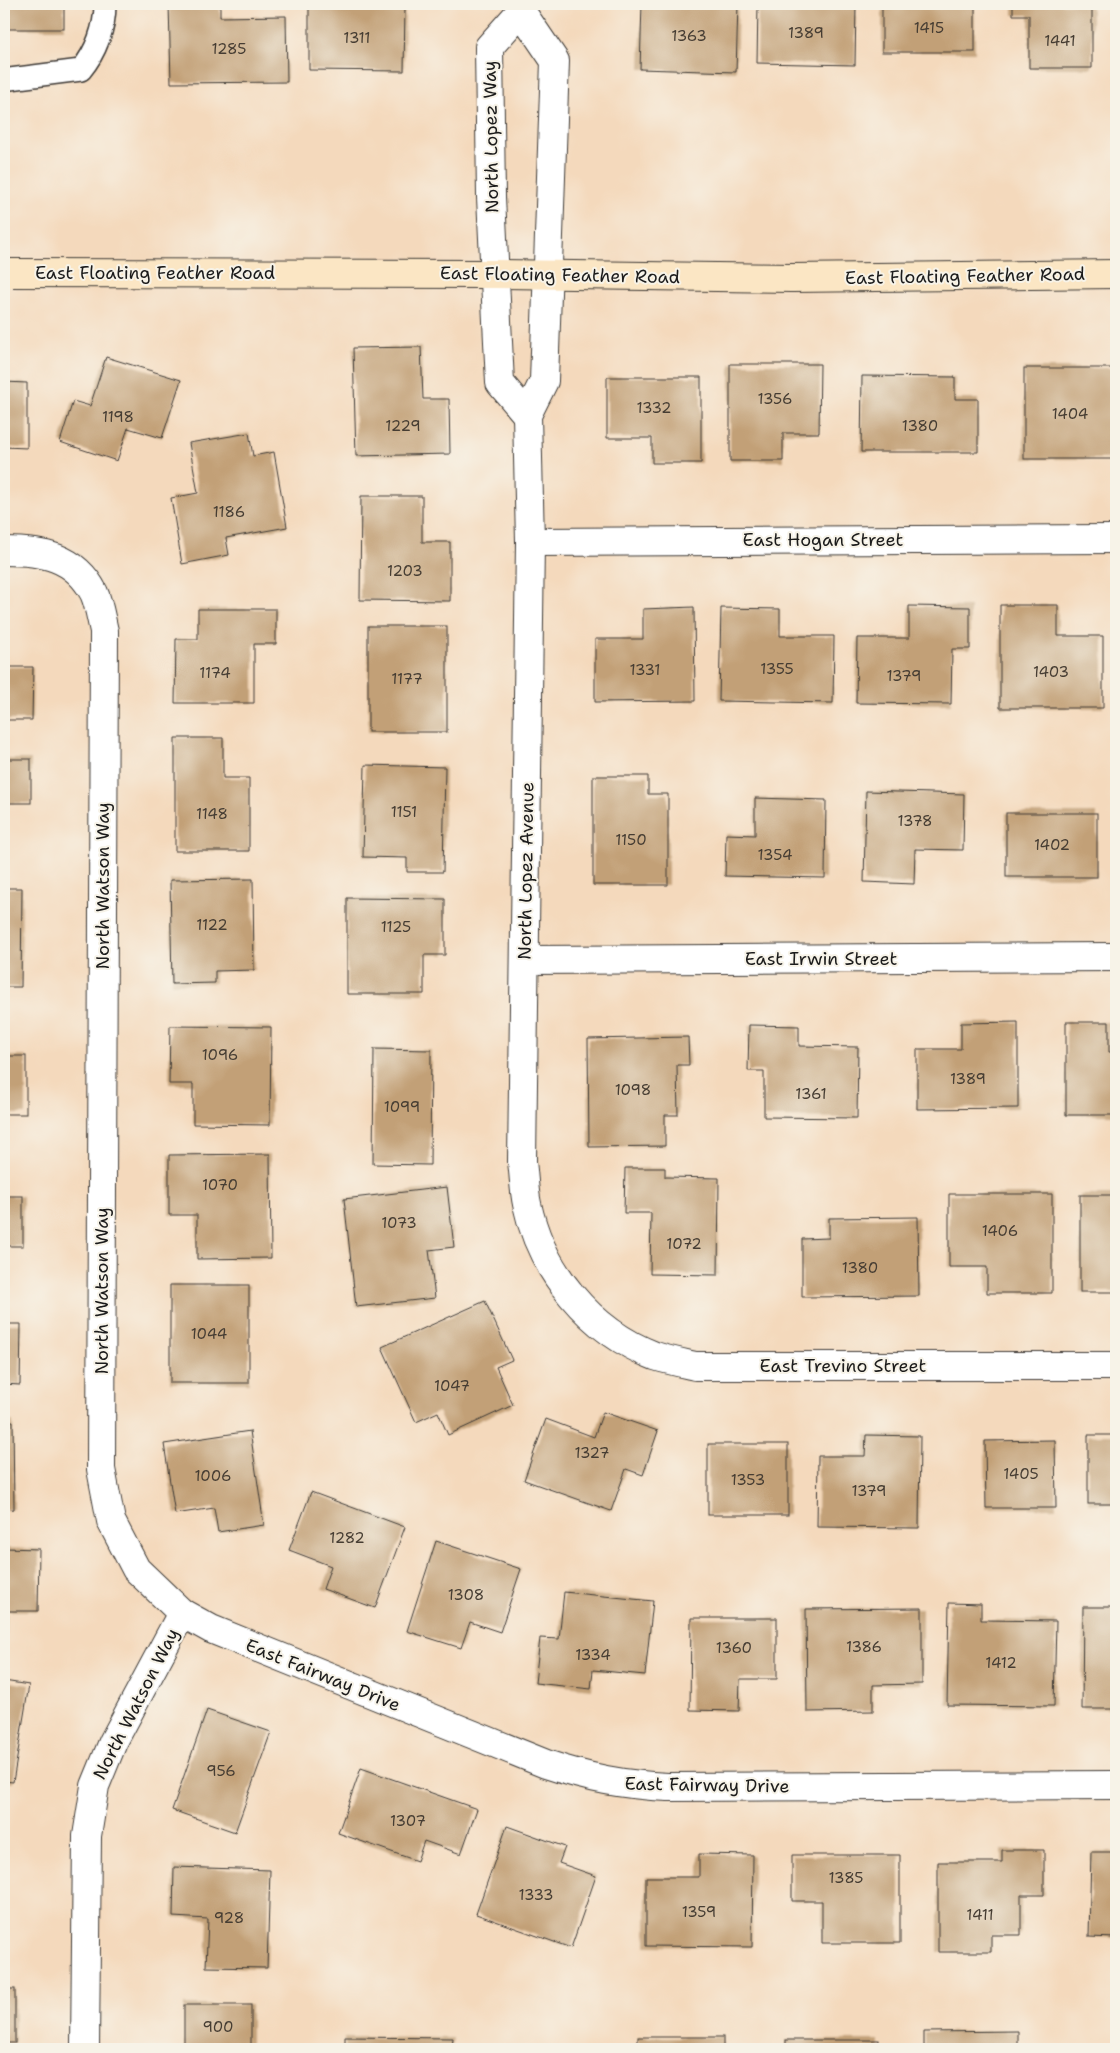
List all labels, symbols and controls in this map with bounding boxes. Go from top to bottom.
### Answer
house number: 1415 [914,18,944,38]
house number: 1389 [788,23,824,43]
house number: 1363 [671,26,707,46]
house number: 1311 [343,28,371,48]
house number: 1441 [1044,31,1076,51]
house number: 1285 [212,39,246,59]
street label: North Lopez Way [478,61,504,213]
street label: East Floating Feather Road [35,261,275,285]
street label: East Floating Feather Road [440,261,680,289]
street label: East Floating Feather Road [845,262,1085,290]
house number: 1356 [757,389,793,409]
house number: 1332 [636,398,672,418]
house number: 1404 [1052,404,1088,424]
house number: 1198 [102,407,134,427]
house number: 1229 [385,416,421,436]
house number: 1380 [902,416,938,436]
house number: 1186 [213,502,245,522]
street label: East Hogan Street [743,528,904,552]
house number: 1203 [387,561,423,581]
house number: 1355 [760,659,794,679]
house number: 1331 [629,660,661,680]
house number: 1403 [1033,662,1069,682]
house number: 1174 [199,663,231,683]
house number: 1379 [886,666,922,686]
house number: 1177 [391,669,423,689]
street label: North Lopez Avenue [512,782,540,960]
house number: 1151 [391,802,417,822]
street label: North Watson Way [91,803,115,969]
house number: 1148 [196,804,228,824]
house number: 1378 [897,811,933,831]
house number: 1150 [615,830,647,850]
house number: 1402 [1034,835,1070,855]
house number: 1354 [758,845,792,865]
house number: 1122 [196,915,228,935]
house number: 1125 [381,917,411,937]
street label: East Irwin Street [745,947,897,971]
house number: 1096 [202,1045,238,1065]
house number: 1389 [950,1069,986,1089]
house number: 1098 [615,1080,651,1100]
house number: 1361 [795,1084,827,1104]
house number: 1099 [384,1097,420,1117]
house number: 1070 [202,1175,238,1195]
street label: North Watson Way [90,1208,114,1374]
house number: 1073 [381,1213,417,1233]
house number: 1406 [982,1221,1018,1241]
house number: 1072 [666,1234,702,1254]
house number: 1380 [842,1258,878,1278]
house number: 1044 [191,1324,227,1344]
street label: East Trevino Street [760,1354,927,1378]
house number: 1047 [434,1376,470,1396]
house number: 1327 [575,1443,609,1463]
house number: 1405 [1003,1464,1039,1484]
house number: 1006 [195,1466,231,1486]
house number: 1353 [731,1470,765,1490]
house number: 1379 [851,1481,887,1501]
house number: 1282 [329,1528,365,1548]
house number: 1308 [448,1585,484,1605]
street label: North Watson Way [87,1624,185,1784]
street label: East Fairway Drive [242,1633,404,1717]
house number: 1386 [846,1637,882,1657]
house number: 1360 [716,1638,752,1658]
house number: 1334 [575,1645,611,1665]
house number: 1412 [985,1653,1017,1673]
house number: 956 [206,1761,236,1781]
street label: East Fairway Drive [624,1772,790,1798]
house number: 1307 [390,1811,426,1831]
house number: 1385 [829,1868,863,1888]
house number: 1333 [518,1885,554,1905]
house number: 1359 [682,1902,716,1922]
house number: 1411 [966,1905,994,1925]
house number: 928 [214,1908,244,1928]
house number: 900 [202,2017,234,2037]

